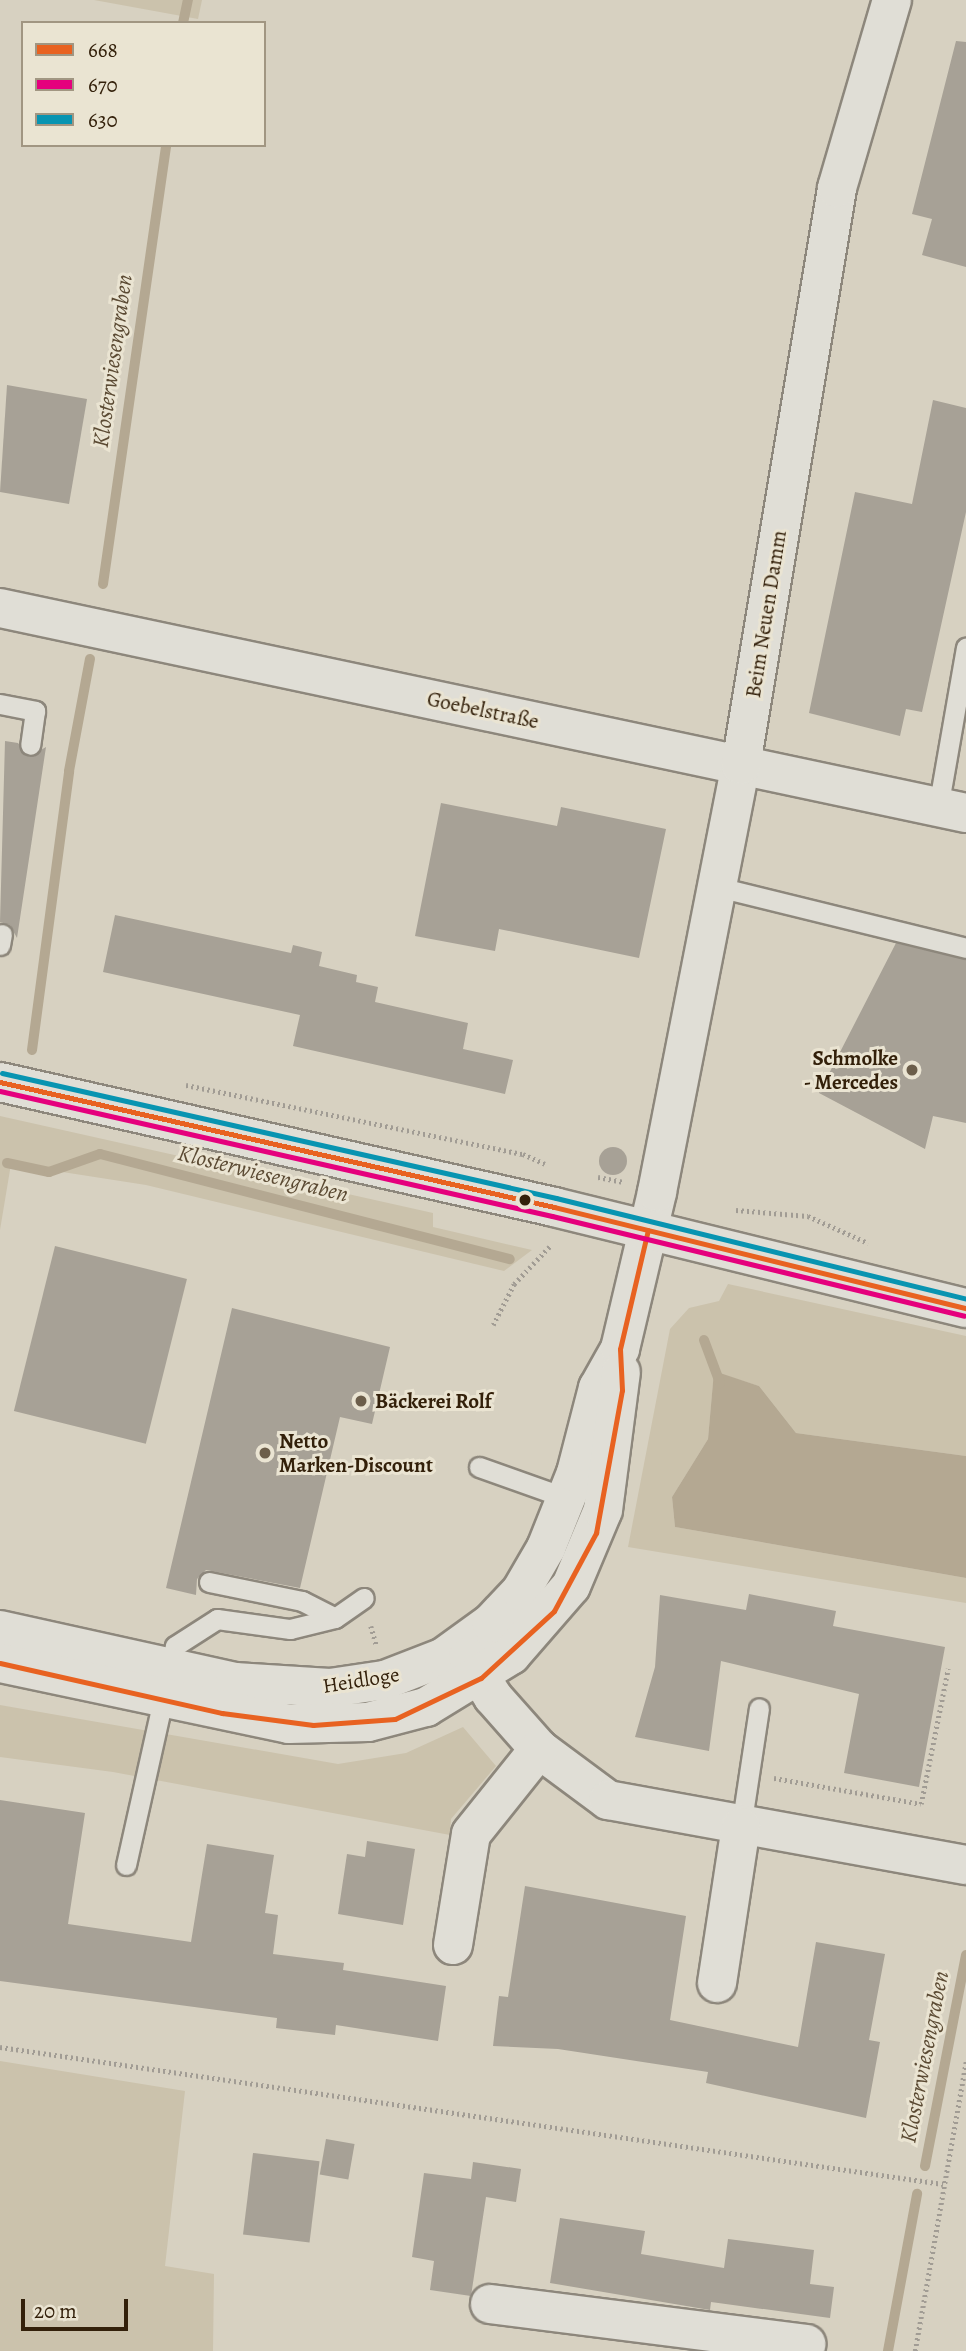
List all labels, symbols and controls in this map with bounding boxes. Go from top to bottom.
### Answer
legend [21,21,266,147]
text: 668 [88,36,118,64]
text: 670 [88,71,118,99]
text: 630 [88,106,118,134]
water label: Klosterwiesengraben [87,273,139,449]
street label: Beim Neuen Damm [740,528,792,700]
street label: Goebelstraße [425,686,541,734]
place label: Schmolke - Mercedes [803,1045,898,1095]
marker: Schmolke - Mercedes [904,1062,920,1078]
water label: Klosterwiesengraben [175,1139,351,1209]
unlabelled marker [518,1193,532,1207]
place label: Bäckerei Rolf [375,1388,492,1414]
marker: Bäckerei Rolf [353,1393,369,1409]
place label: Netto Marken-Discount [279,1428,433,1478]
marker: Netto Marken-Discount [257,1445,273,1461]
street label: Heidloge [321,1661,401,1699]
water label: Klosterwiesengraben [895,1969,955,2145]
scale bar [24,2284,131,2328]
text: 20 m [34,2297,77,2325]

